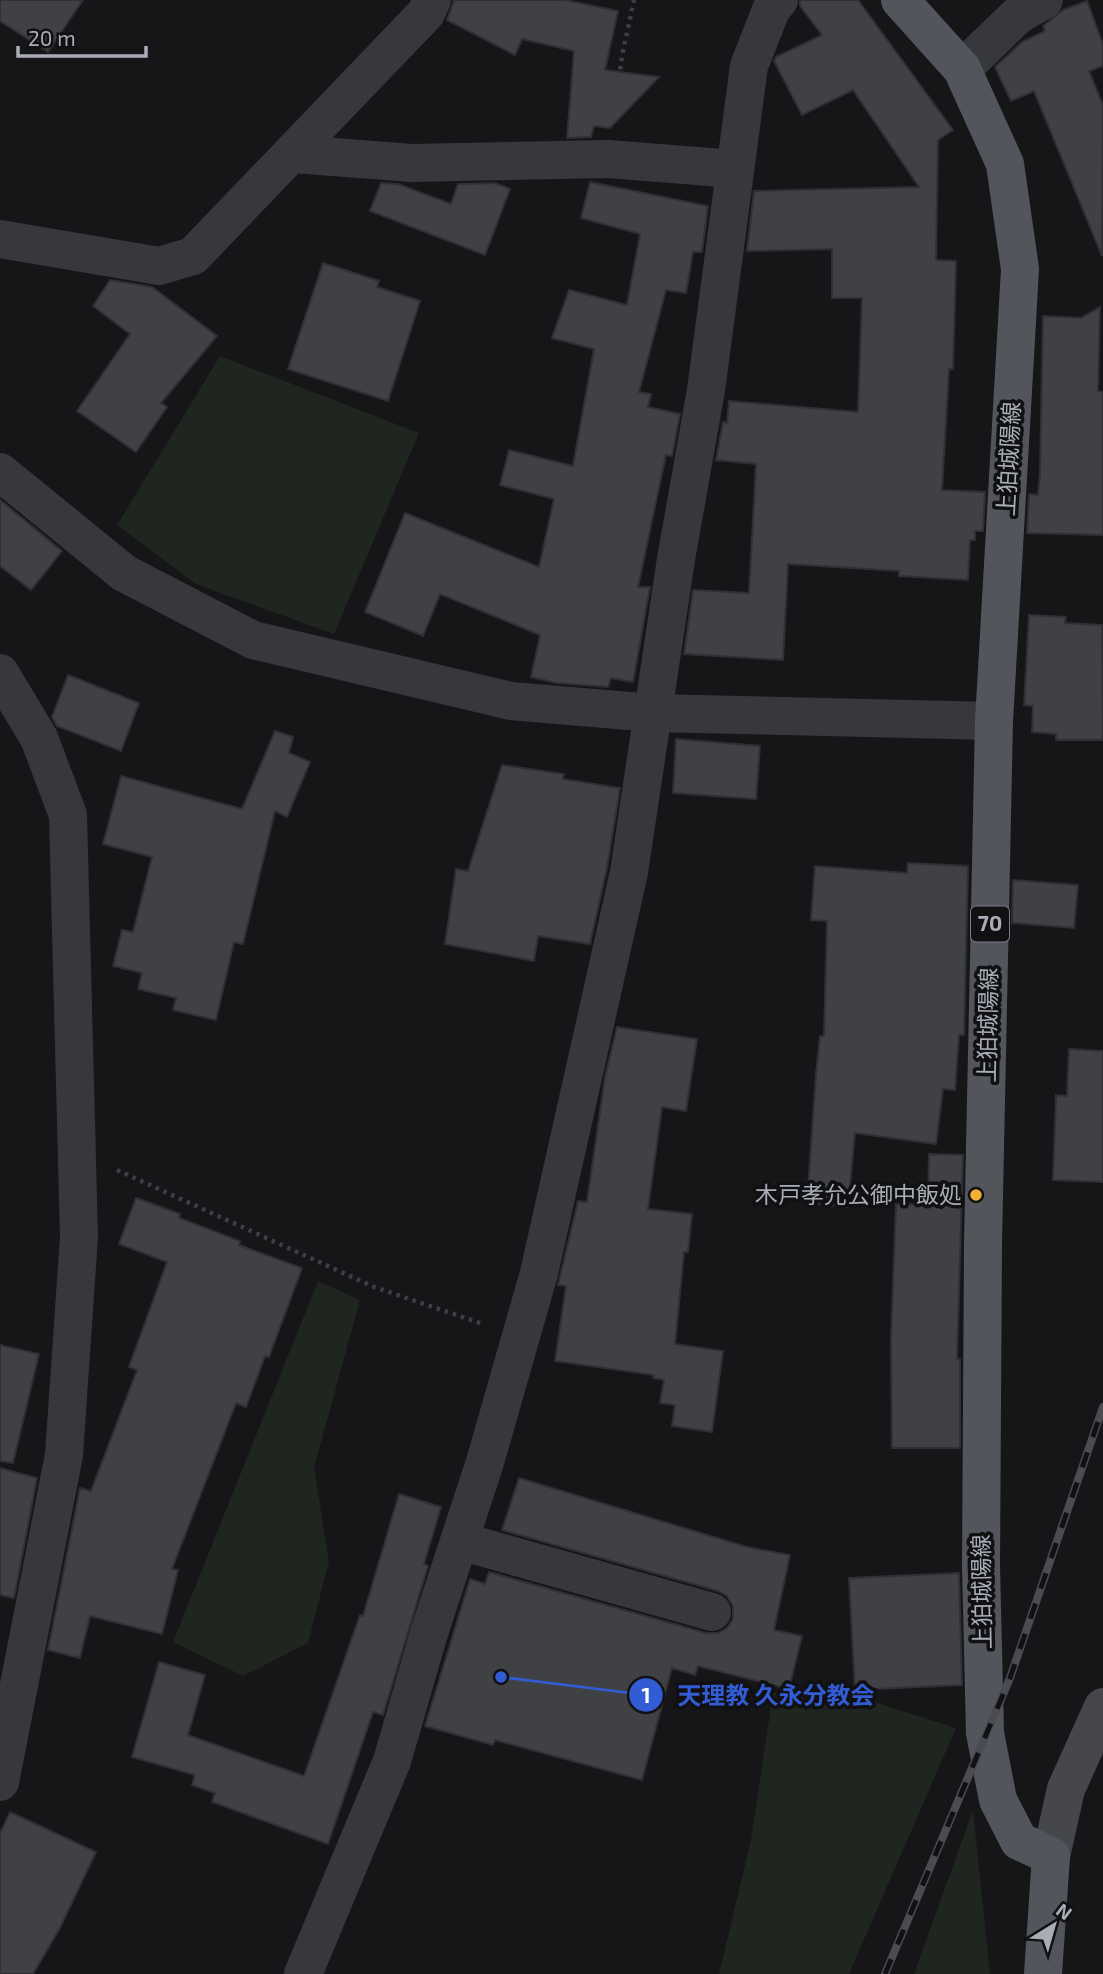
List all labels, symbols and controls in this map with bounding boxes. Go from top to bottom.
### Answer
scale bar [18,14,145,58]
text: 20 m [28,25,76,50]
street label: 上狛城陽線 [991,401,1025,517]
road number: 70 [971,906,1009,942]
street label: 上狛城陽線 [972,967,1002,1083]
place label: 木戸孝允公御中飯処 [755,1180,962,1208]
marker: 木戸孝允公御中飯処 [968,1187,984,1203]
street label: 上狛城陽線 [966,1534,996,1650]
callout: 天理教 久永分教会 [628,1673,888,1718]
text: 天理教 久永分教会 [677,1680,875,1709]
text: 1 [641,1682,651,1707]
north arrow [1019,1890,1089,1960]
text: N [1052,1898,1077,1924]

